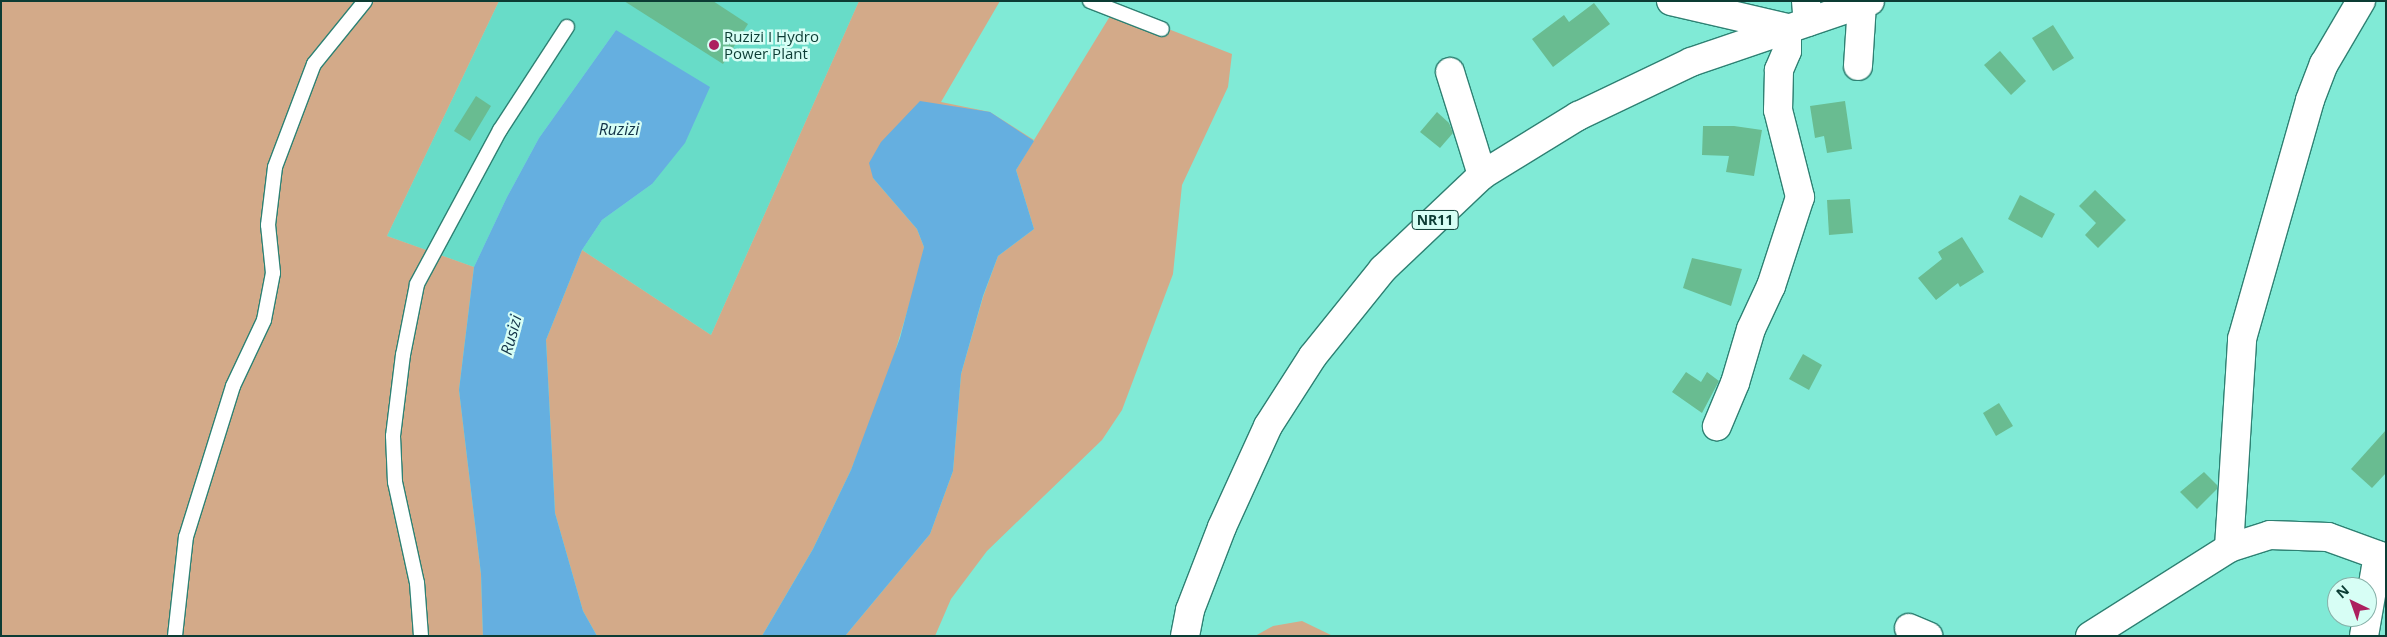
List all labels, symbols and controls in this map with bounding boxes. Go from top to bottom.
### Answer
place label: Ruzizi I Hydro Power Plant [724,27,819,62]
marker: Ruzizi I Hydro Power Plant [708,39,720,51]
water label: Ruzizi [599,119,639,139]
road number: NR11 [1411,208,1459,232]
water label: Rusizi [496,313,526,357]
north arrow [2327,577,2377,627]
text: N [2332,580,2353,602]

